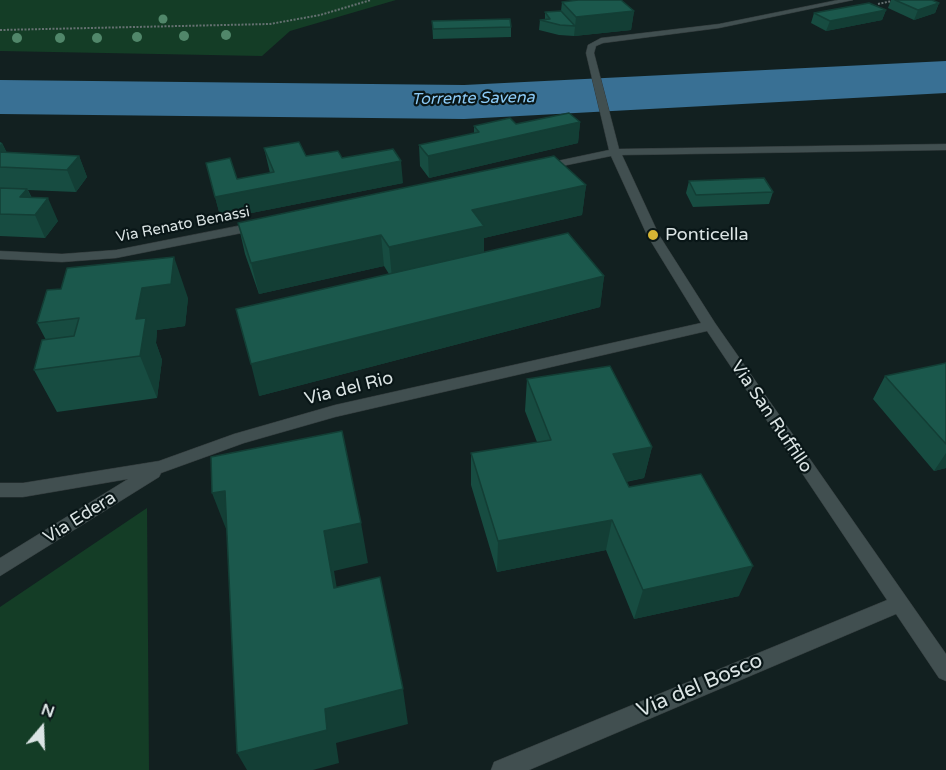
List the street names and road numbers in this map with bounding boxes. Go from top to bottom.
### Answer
street label: Via Renato Benassi [115,203,251,247]
street label: Via San Ruffillo [726,357,816,477]
street label: Via del Rio [302,368,396,410]
street label: Via Edera [40,487,120,549]
street label: Via del Bosco [633,648,767,724]

